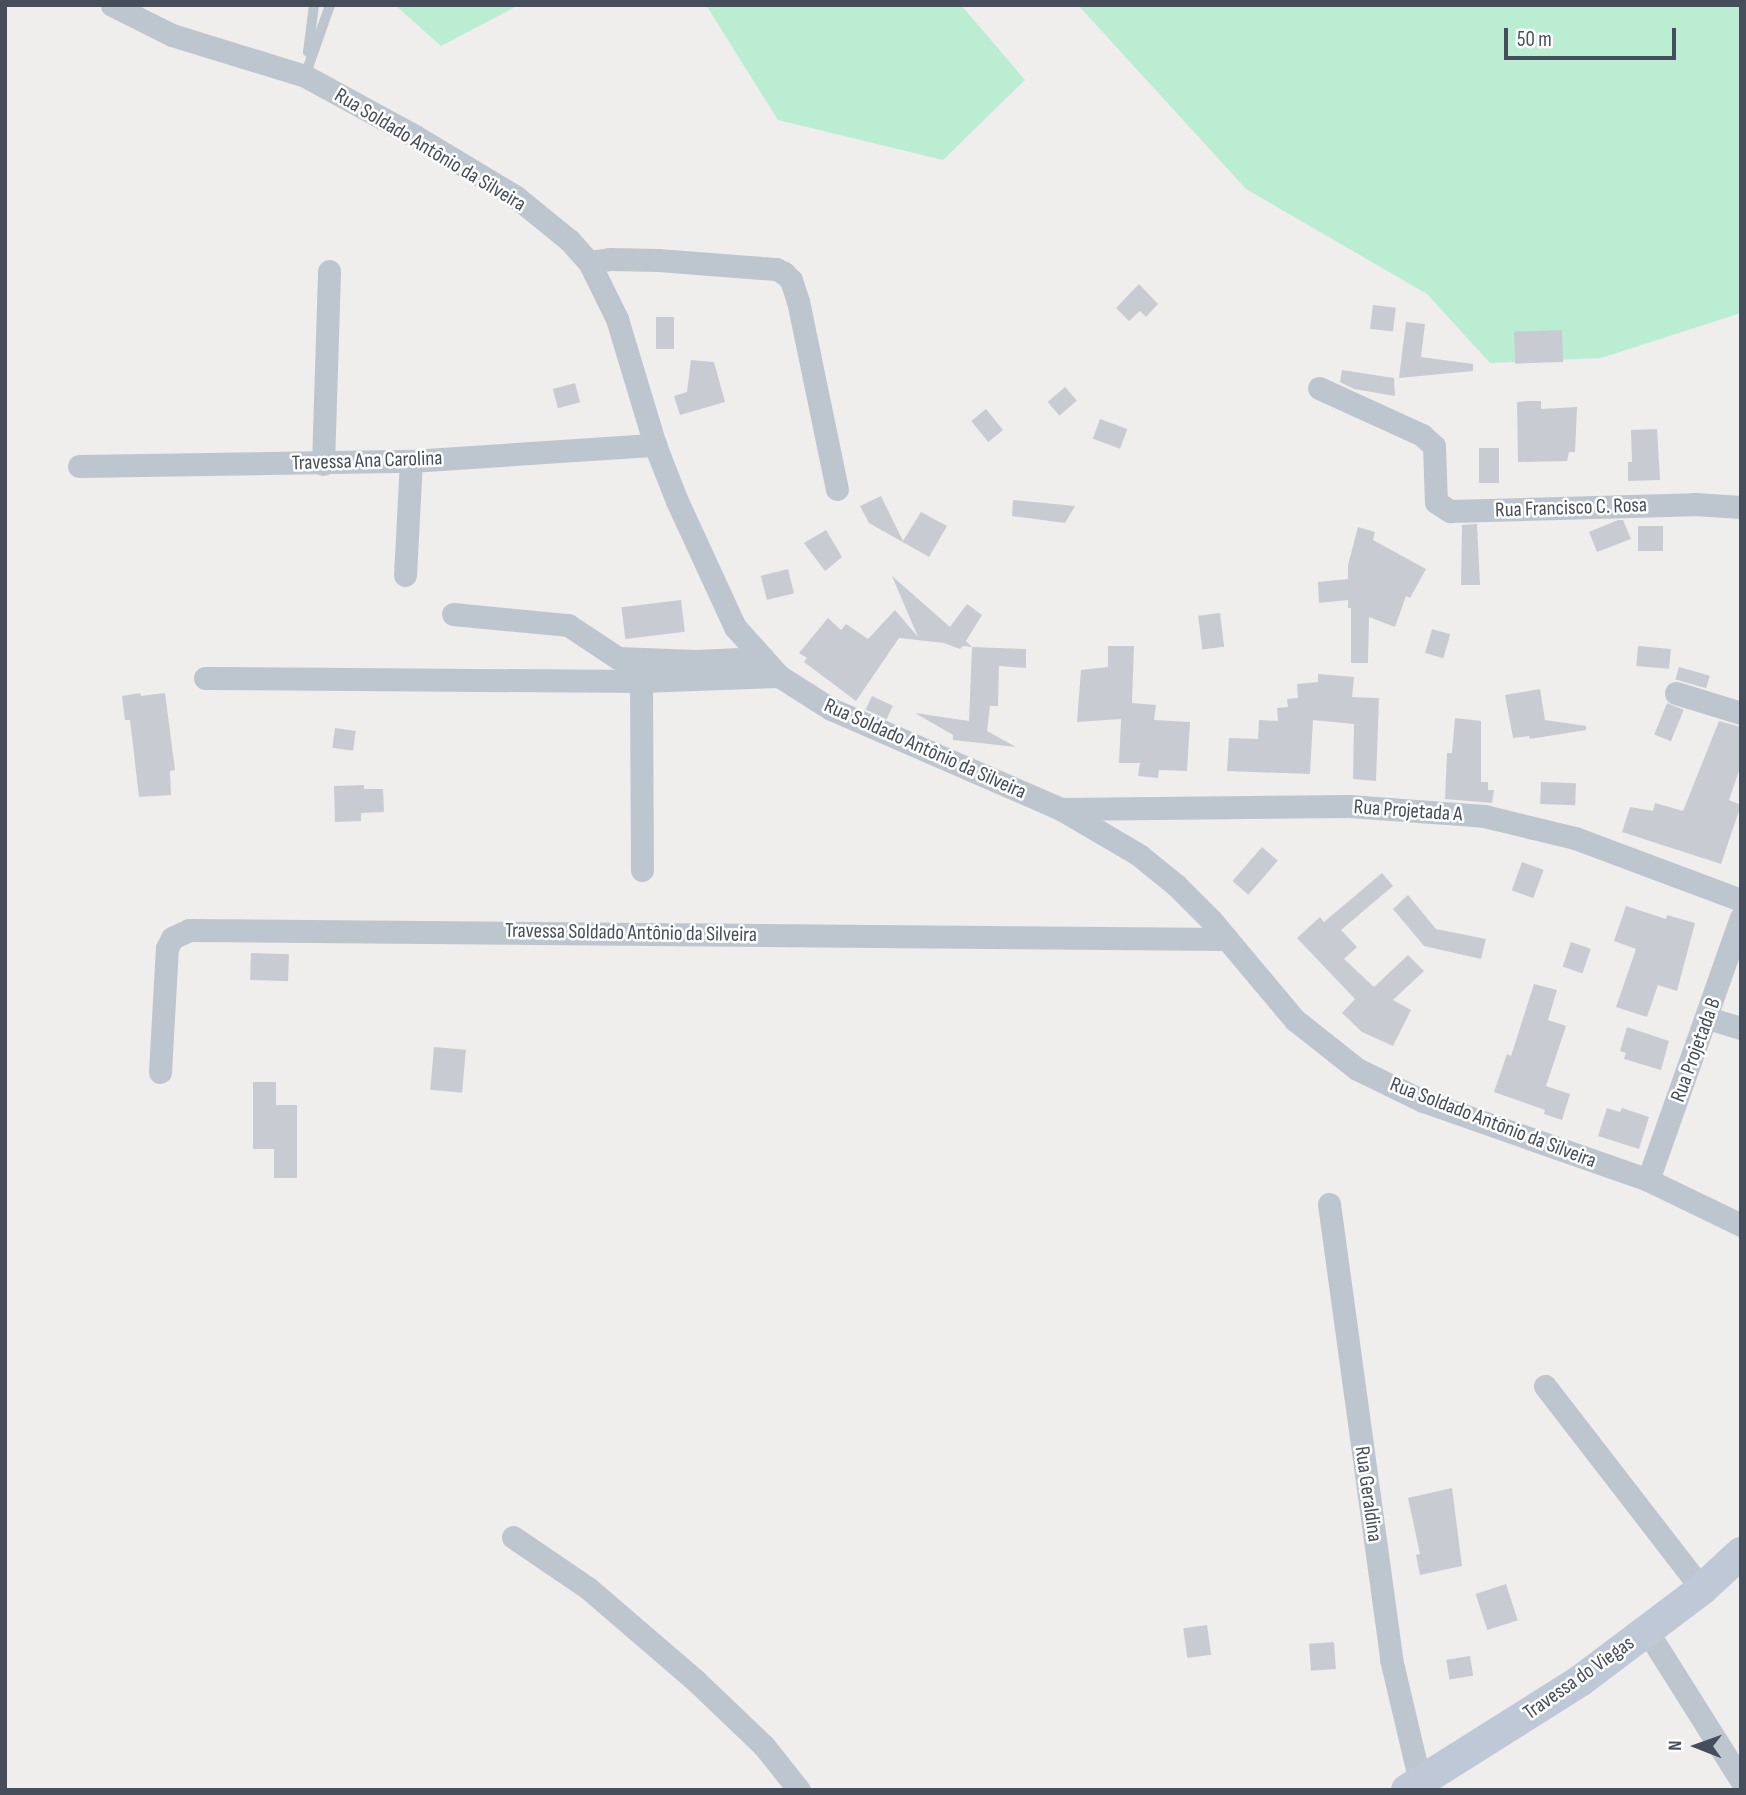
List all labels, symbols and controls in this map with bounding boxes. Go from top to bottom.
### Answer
scale bar [1508,14,1680,58]
text: 50 m [1517,27,1552,52]
street label: Rua Soldado Antônio da Silveira [330,83,530,217]
street label: Travessa Ana Carolina [291,446,443,476]
street label: Rua Francisco C. Rosa [1495,493,1647,523]
street label: Rua Soldado Antônio da Silveira [820,693,1030,805]
street label: Rua Projetada A [1353,795,1463,827]
street label: Travessa Soldado Antônio da Silveira [505,918,757,948]
street label: Rua Projetada B [1665,994,1727,1106]
street label: Rua Soldado Antônio da Silveira [1386,1072,1600,1174]
street label: Rua Geraldina [1349,1445,1387,1543]
street label: Travessa do Viegas [1519,1631,1639,1725]
north arrow [1662,1711,1732,1781]
text: N [1664,1740,1687,1751]

